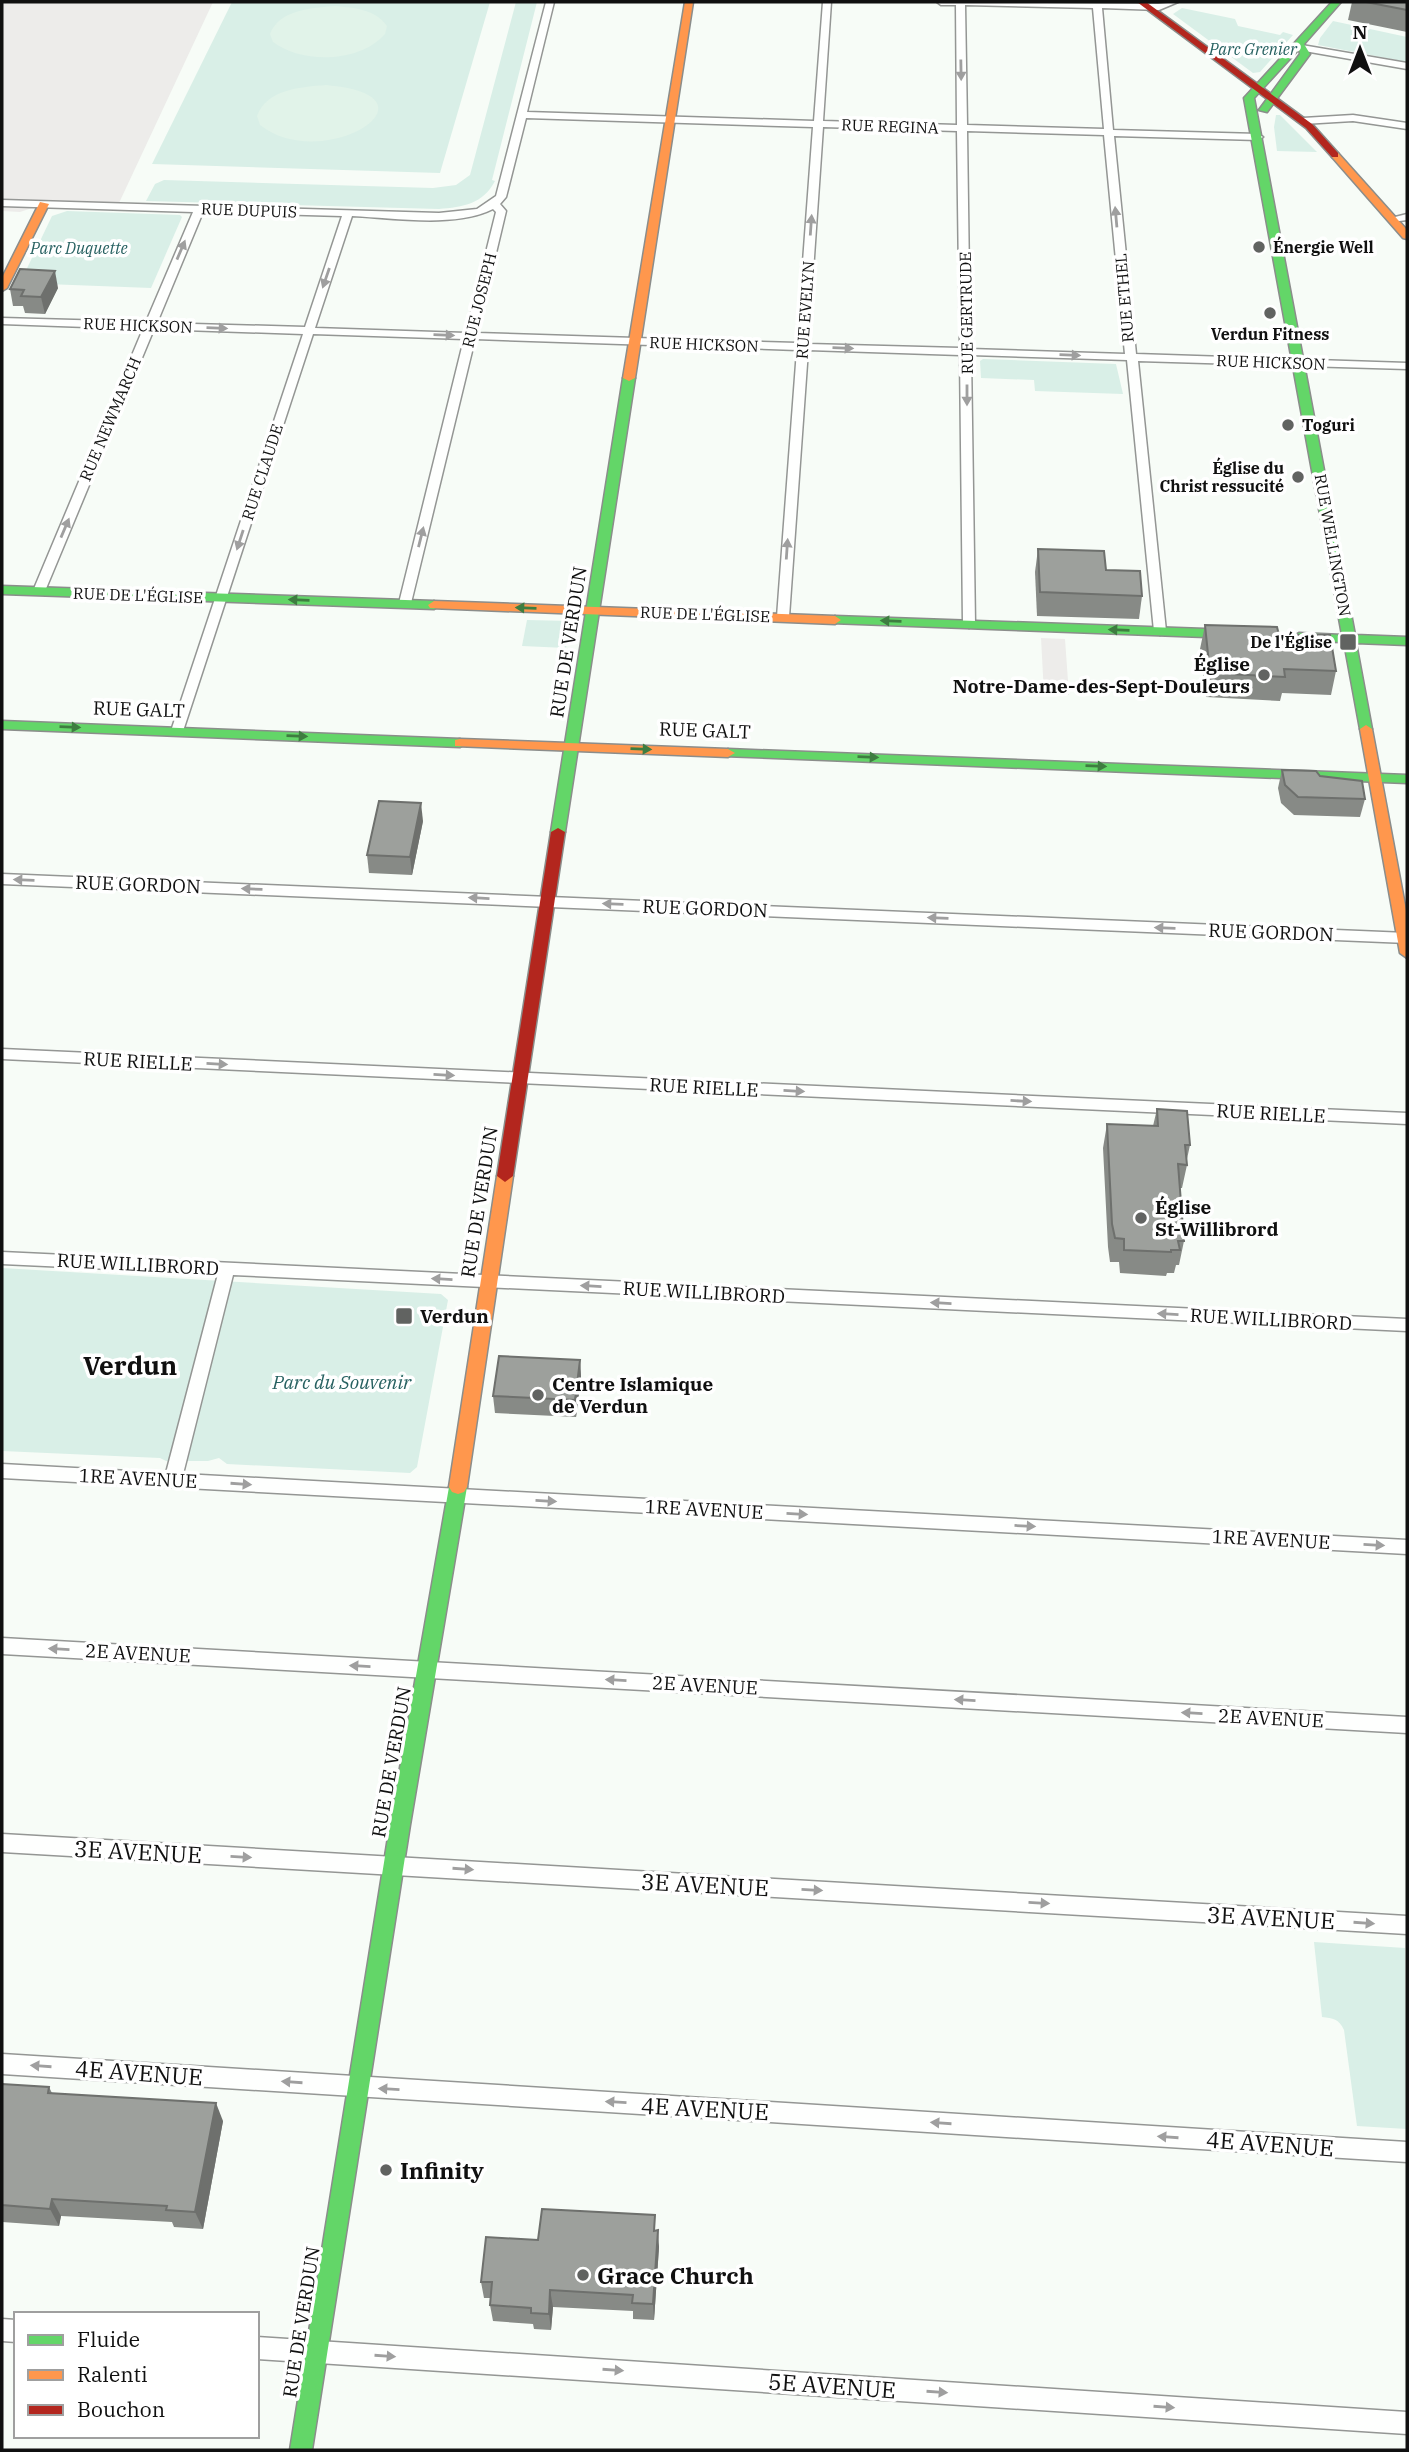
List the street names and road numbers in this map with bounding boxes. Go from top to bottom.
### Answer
street label: RUE REGINA [841,114,939,138]
street label: RUE DUPUIS [201,198,297,222]
street label: RUE JOSEPH [458,250,500,350]
street label: RUE GERTRUDE [955,251,977,375]
street label: RUE ETHEL [1110,253,1138,343]
street label: RUE EVELYN [792,260,818,360]
street label: RUE HICKSON [83,313,193,337]
street label: RUE HICKSON [649,332,759,356]
street label: RUE HICKSON [1216,350,1326,374]
street label: RUE NEWMARCH [75,354,145,484]
street label: RUE CLAUDE [237,421,287,523]
street label: RUE WELLINGTON [1311,472,1355,618]
street label: RUE DE VERDUN [544,565,592,719]
street label: RUE DE L'ÉGLISE [73,582,203,607]
street label: RUE DE L'ÉGLISE [640,601,770,626]
street label: RUE GALT [93,695,185,723]
street label: RUE GALT [659,716,751,744]
street label: RUE GORDON [75,870,201,898]
street label: RUE GORDON [642,894,768,922]
street label: RUE GORDON [1208,918,1334,946]
street label: RUE RIELLE [83,1046,193,1076]
street label: RUE RIELLE [649,1072,759,1102]
street label: RUE RIELLE [1216,1098,1326,1128]
street label: RUE DE VERDUN [455,1125,503,1279]
street label: RUE WILLIBRORD [56,1248,220,1280]
street label: RUE WILLIBRORD [622,1276,786,1308]
street label: RUE WILLIBRORD [1189,1303,1353,1335]
street label: 1RE AVENUE [78,1463,198,1493]
street label: 1RE AVENUE [644,1494,764,1524]
street label: 1RE AVENUE [1211,1524,1331,1554]
street label: 2E AVENUE [85,1638,191,1668]
street label: 2E AVENUE [652,1670,758,1700]
street label: RUE DE VERDUN [366,1685,416,1839]
street label: 2E AVENUE [1218,1703,1324,1733]
street label: 3E AVENUE [73,1833,203,1869]
street label: 3E AVENUE [640,1866,770,1902]
street label: 3E AVENUE [1206,1899,1336,1935]
street label: 4E AVENUE [74,2053,204,2091]
street label: 4E AVENUE [640,2090,770,2126]
street label: 4E AVENUE [1205,2124,1335,2162]
street label: RUE DE VERDUN [277,2245,325,2399]
street label: 5E AVENUE [767,2366,897,2404]

